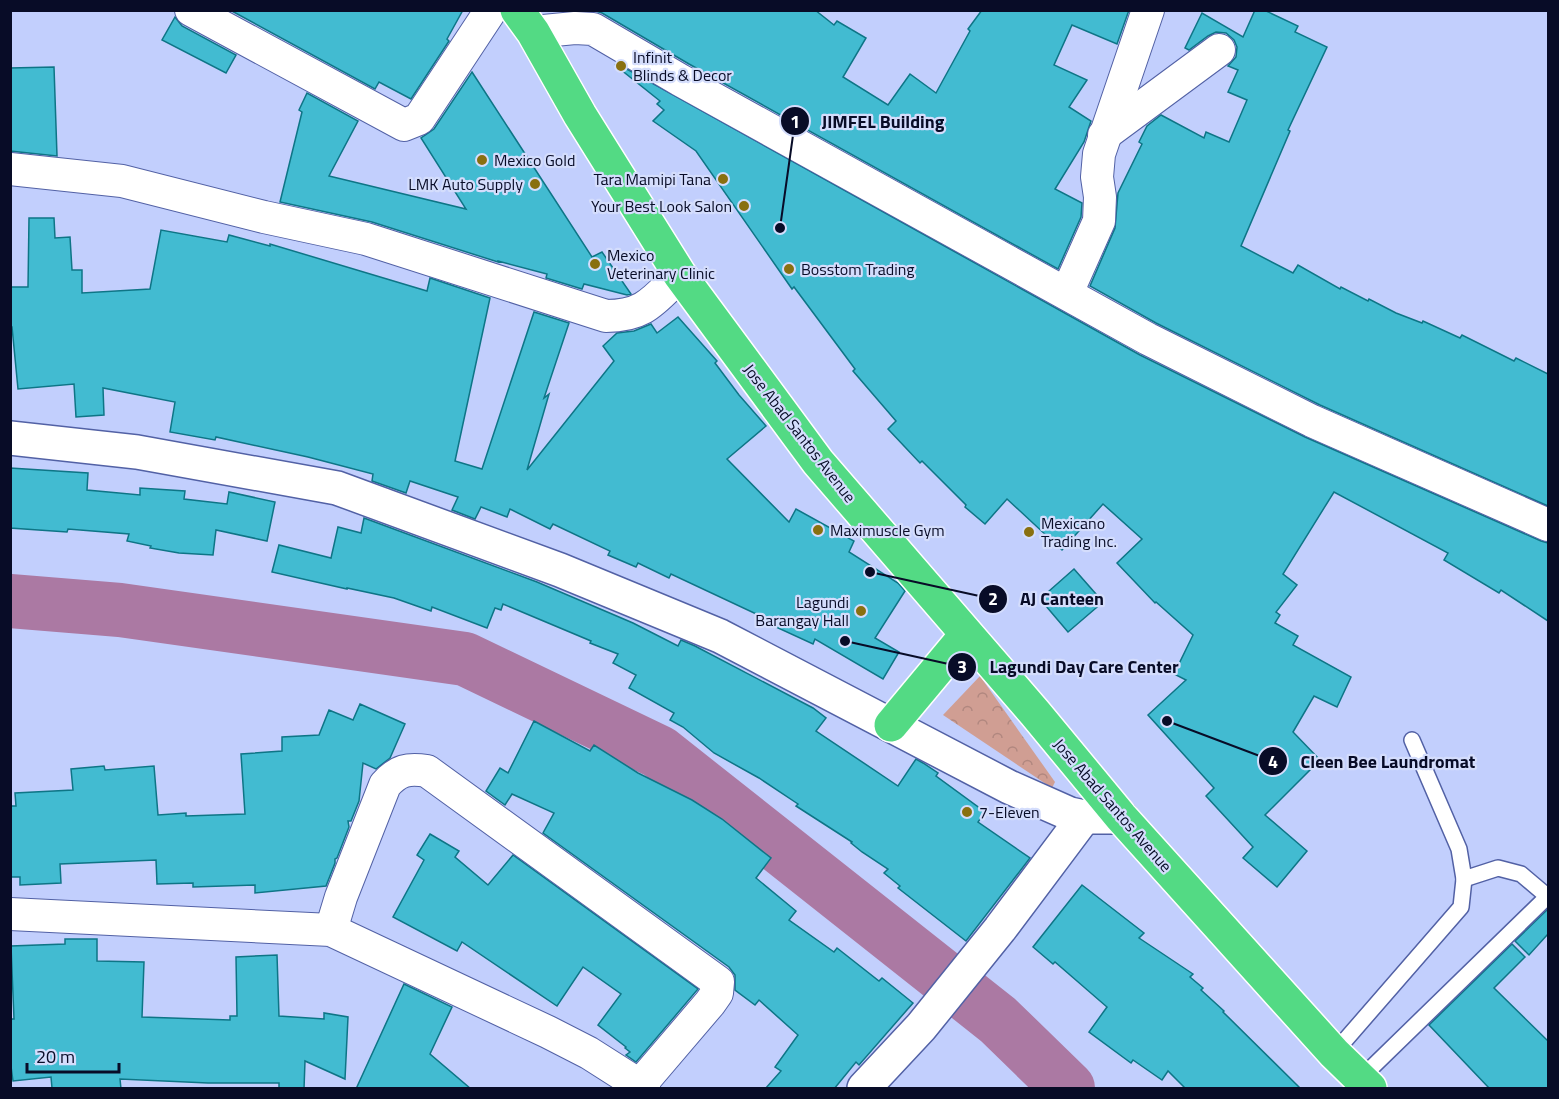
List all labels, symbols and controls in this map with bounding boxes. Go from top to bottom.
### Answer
place label: Infinit Blinds & Decor [633,45,732,87]
marker: Infinit Blinds & Decor [614,59,628,73]
callout: JIMFEL Building [780,103,957,139]
text: 1 [790,108,800,135]
text: JIMFEL Building [822,108,945,135]
place label: Mexico Gold [494,148,575,172]
marker: Mexico Gold [475,153,489,167]
place label: Tara Mamipi Tana [594,167,711,191]
place label: LMK Auto Supply [408,172,523,196]
marker: Tara Mamipi Tana [716,172,730,186]
marker: LMK Auto Supply [528,177,542,191]
place label: Your Best Look Salon [591,194,732,218]
marker: Your Best Look Salon [737,199,751,213]
place label: Mexico Veterinary Clinic [607,243,715,285]
marker: Mexico Veterinary Clinic [588,257,602,271]
place label: Bosstom Trading [801,257,915,281]
marker: Bosstom Trading [782,262,796,276]
street label: Jose Abad Santos Avenue [738,359,862,507]
place label: Mexicano Trading Inc. [1041,511,1117,553]
place label: Maximuscle Gym [830,518,945,542]
marker: Maximuscle Gym [811,523,825,537]
marker: Mexicano Trading Inc. [1022,525,1036,539]
callout: AJ Canteen [978,581,1116,617]
text: 2 [988,585,998,612]
text: AJ Canteen [1020,585,1104,612]
place label: Lagundi Barangay Hall [755,590,849,632]
marker: Lagundi Barangay Hall [854,604,868,618]
callout: Lagundi Day Care Center [947,649,1190,685]
text: 3 [957,653,967,680]
text: Lagundi Day Care Center [989,653,1179,680]
street label: Jose Abad Santos Avenue [1048,733,1178,877]
callout: Cleen Bee Laundromat [1258,743,1487,779]
text: 4 [1268,748,1278,775]
text: Cleen Bee Laundromat [1301,748,1476,775]
place label: 7-Eleven [979,800,1040,824]
marker: 7-Eleven [960,805,974,819]
scale bar [27,1036,118,1074]
text: 20 m [36,1043,75,1070]

